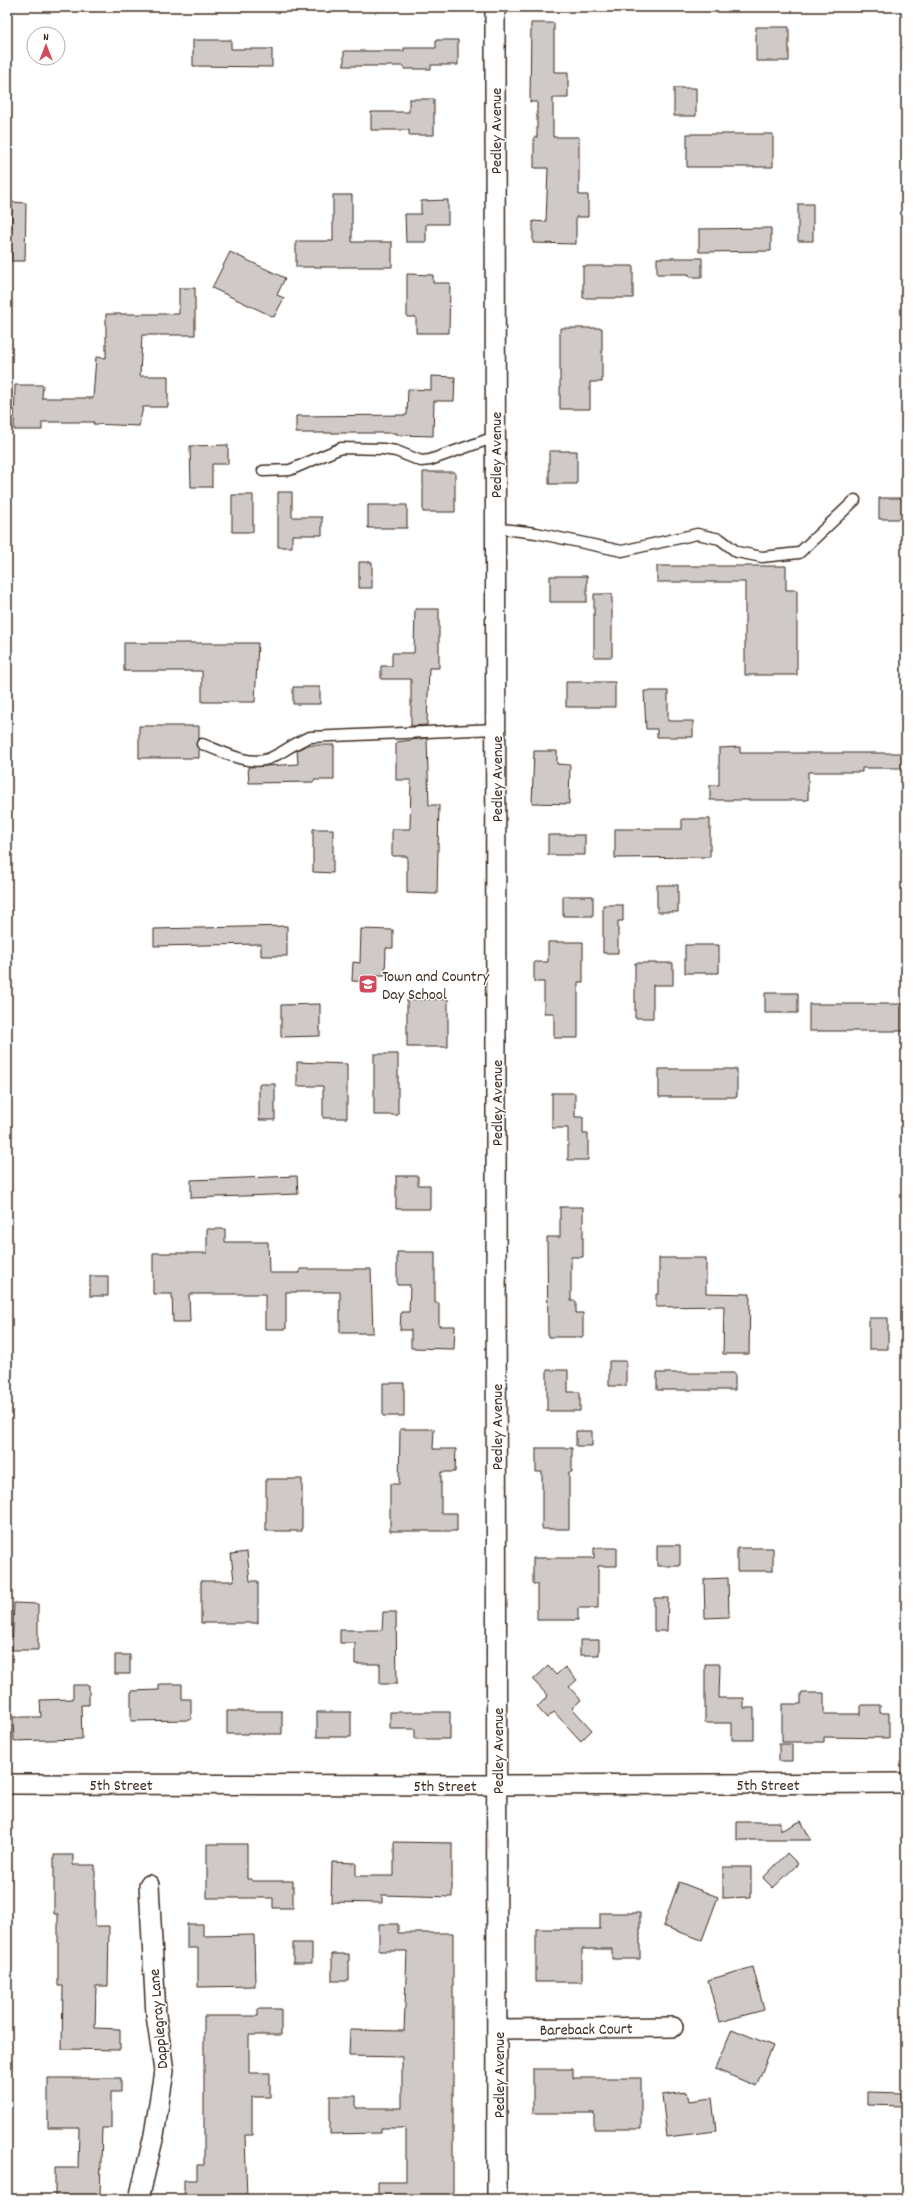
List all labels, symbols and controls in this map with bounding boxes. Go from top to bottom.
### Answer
north arrow [26,26,66,66]
text: N [43,30,49,46]
street label: Pedley Avenue [486,88,509,174]
street label: Pedley Avenue [486,412,509,498]
street label: Pedley Avenue [487,736,510,822]
place label: Town and Country Day School [382,966,490,1007]
school or university icon: Town and Country Day School [357,973,379,995]
street label: Pedley Avenue [487,1060,510,1146]
street label: Pedley Avenue [487,1384,510,1470]
street label: Pedley Avenue [488,1708,511,1794]
street label: 5th Street [89,1775,153,1798]
street label: 5th Street [736,1775,800,1798]
street label: 5th Street [413,1776,477,1799]
street label: Dapplegray Lane [144,1968,175,2070]
street label: Bareback Court [539,2018,633,2043]
street label: Pedley Avenue [489,2032,512,2118]

